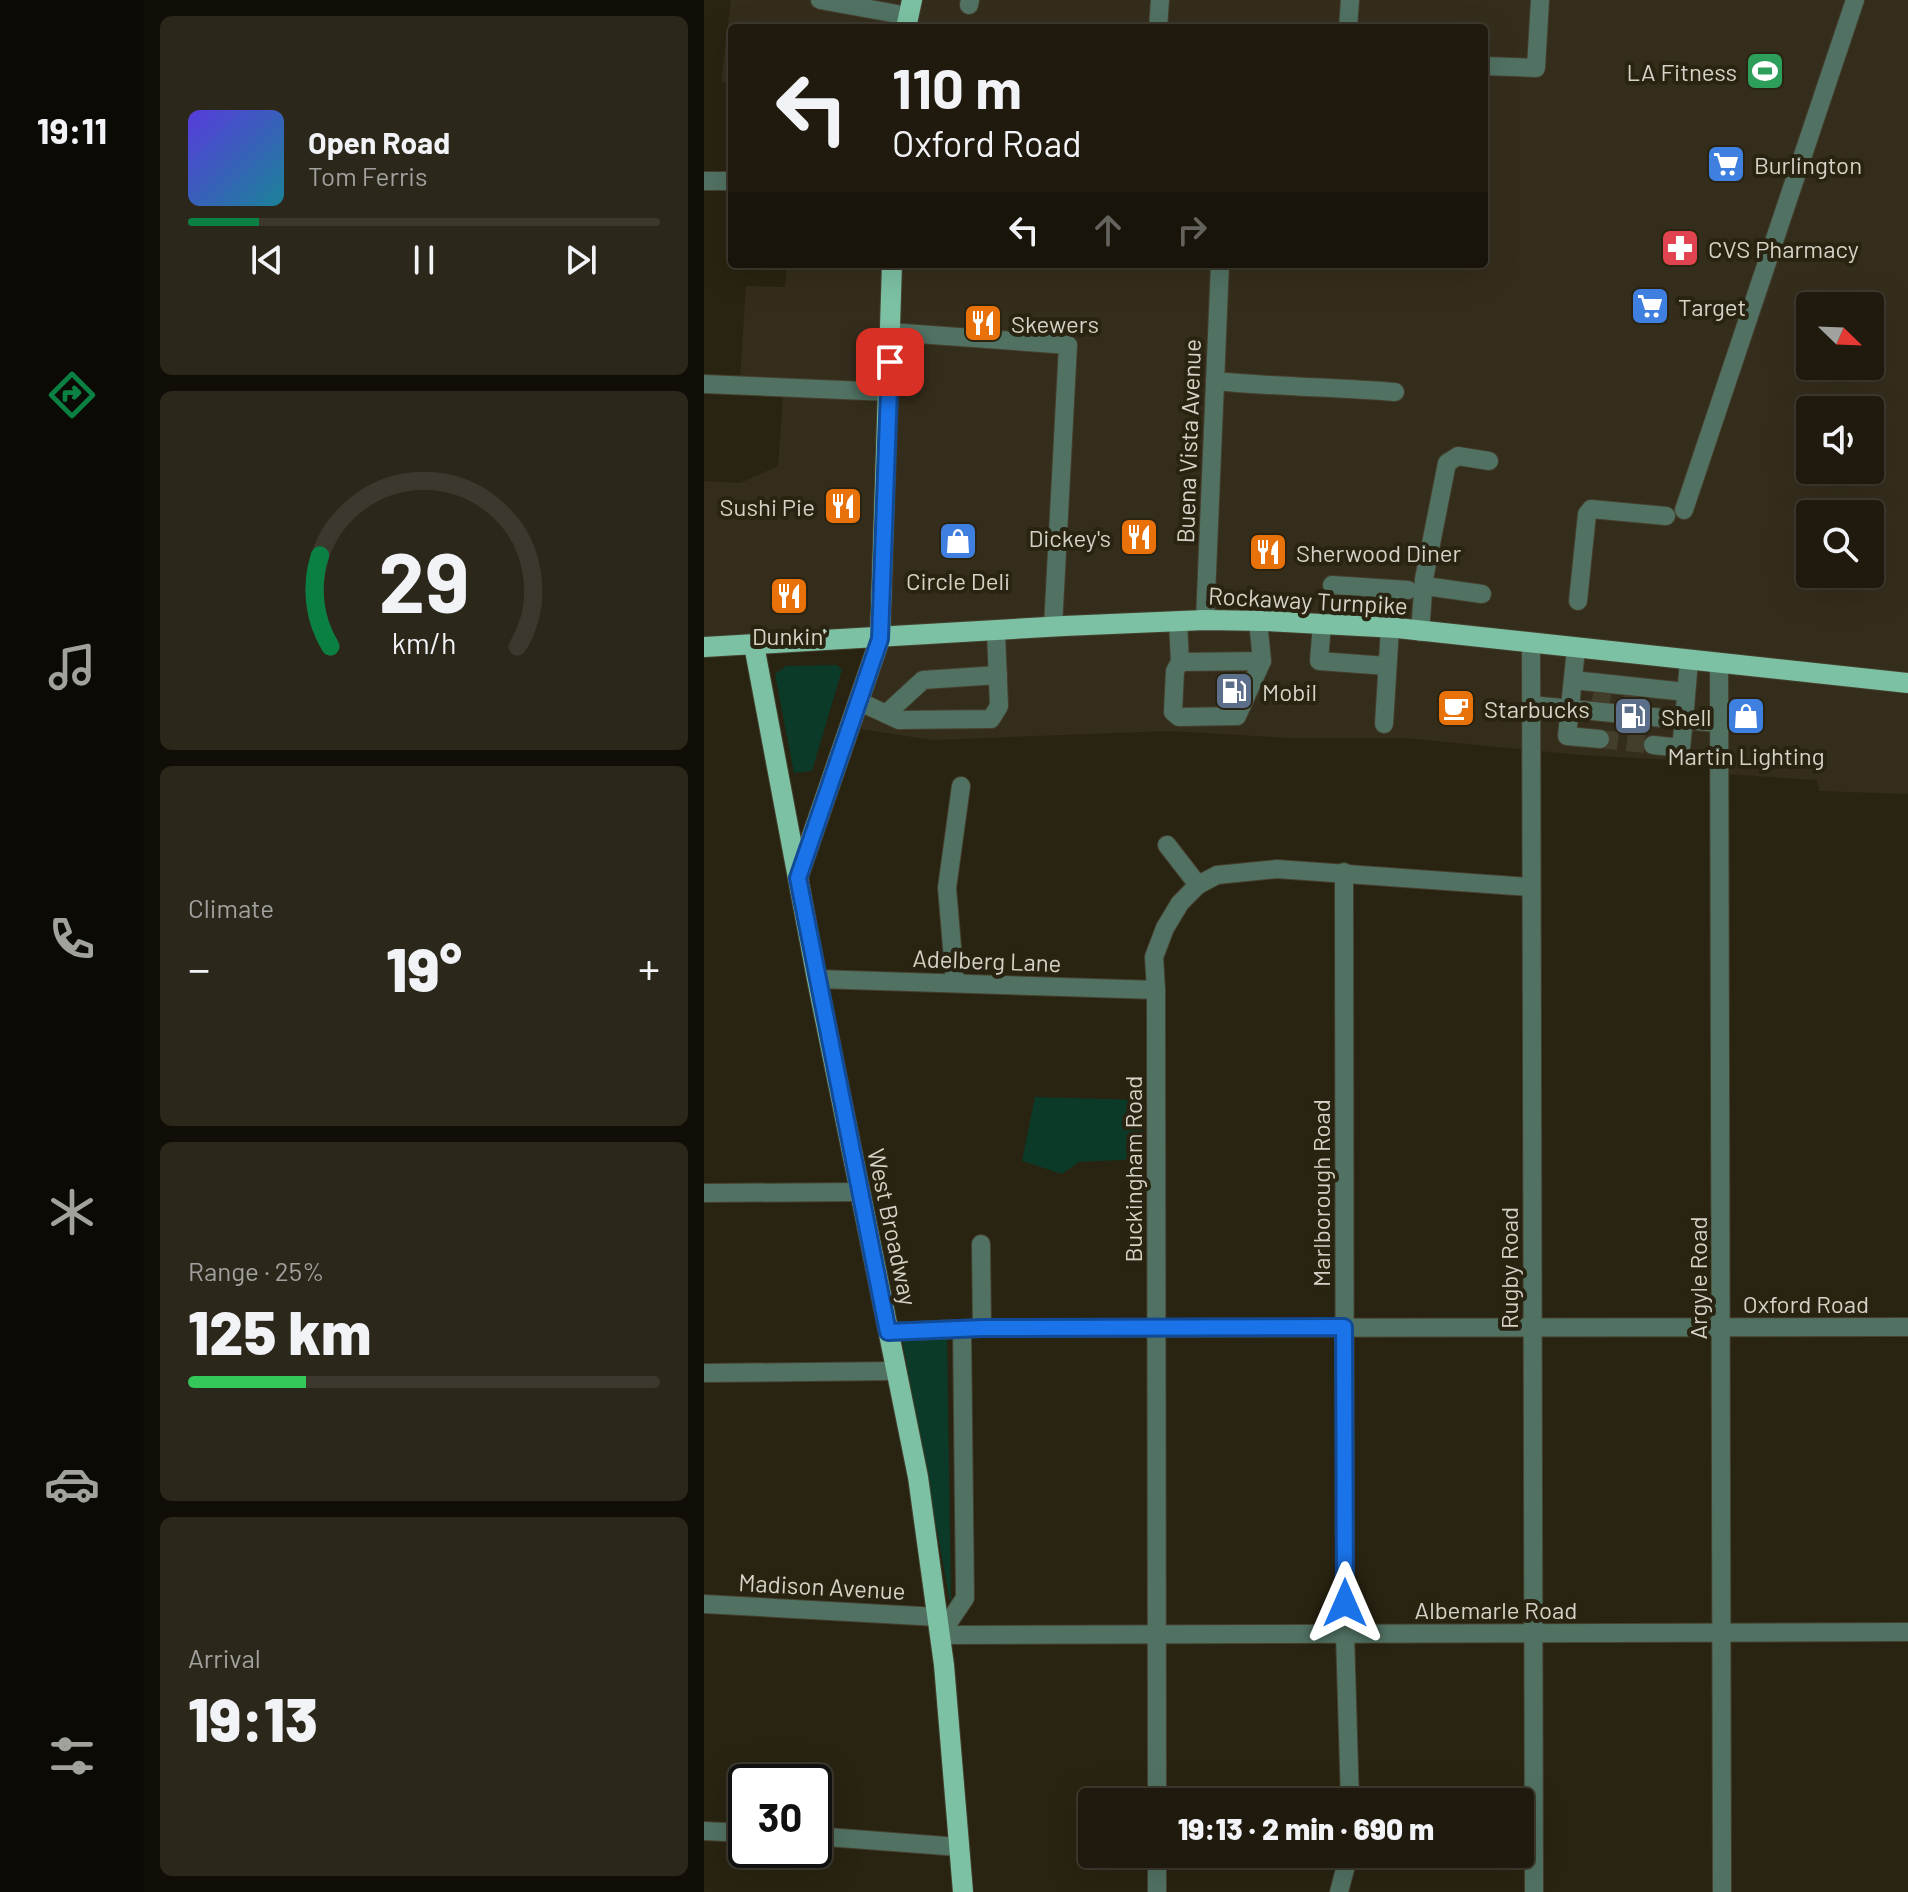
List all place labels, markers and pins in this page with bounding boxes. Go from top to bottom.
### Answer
sports icon: LA Fitness [1744,50,1786,92]
place label: LA Fitness [1626,57,1737,86]
supermarket icon: Burlington [1705,143,1747,185]
place label: Burlington [1754,150,1862,179]
pharmacy icon: CVS Pharmacy [1659,227,1701,269]
place label: CVS Pharmacy [1708,234,1859,263]
supermarket icon: Target [1629,285,1671,327]
place label: Target [1678,292,1746,321]
restaurant icon: Skewers [962,302,1004,344]
place label: Skewers [1011,309,1099,338]
pin [856,328,924,396]
restaurant icon: Sushi Pie [822,485,864,527]
place label: Sushi Pie [720,492,815,521]
restaurant icon: Dickey's [1118,516,1160,558]
shop icon: Circle Deli [937,520,979,562]
place label: Dickey's [1028,523,1111,552]
restaurant icon: Sherwood Diner [1247,531,1289,573]
place label: Sherwood Diner [1296,538,1461,567]
place label: Circle Deli [906,566,1010,595]
restaurant icon: Dunkin' [768,575,810,617]
place label: Dunkin' [752,621,826,650]
fuel station icon: Mobil [1213,670,1255,712]
place label: Mobil [1262,677,1317,706]
cafe icon: Starbucks [1435,687,1477,729]
place label: Starbucks [1484,694,1590,723]
fuel station icon: Shell [1612,695,1654,737]
shop icon: Martin Lighting [1725,695,1767,737]
place label: Shell [1661,702,1712,731]
place label: Martin Lighting [1667,741,1825,770]

